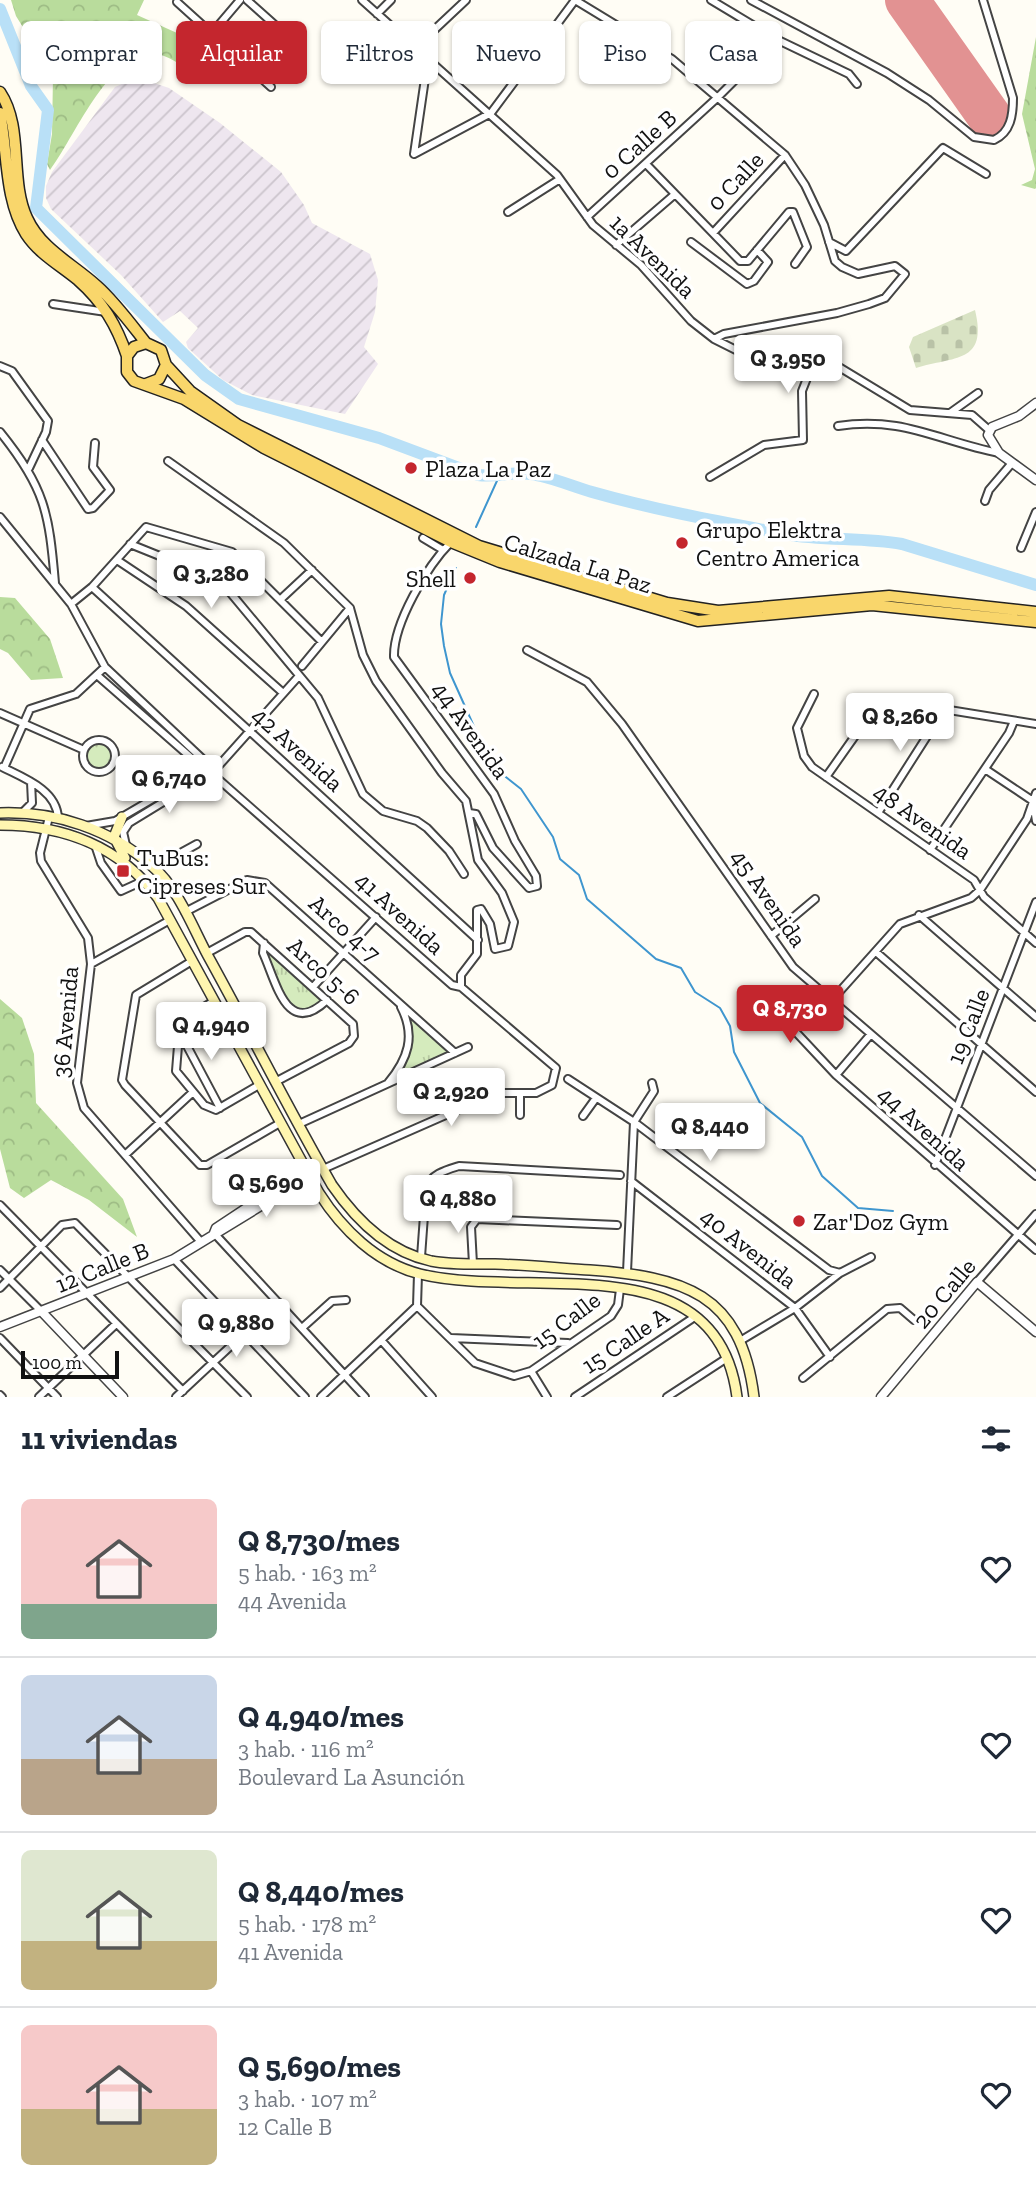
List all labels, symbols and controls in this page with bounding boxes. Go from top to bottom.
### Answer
chip: Comprar [21,21,162,84]
chip: Alquilar [176,21,307,84]
chip: Filtros [321,21,438,84]
chip: Nuevo [452,21,565,84]
chip: Piso [579,21,671,84]
chip: Casa [685,21,782,84]
street label: 0 Calle B [596,103,682,185]
street label: 0 Calle [700,145,770,217]
street label: 1a Avenida [604,208,702,304]
pin: Q 3,950 [723,336,853,395]
text: Q 3,950 [750,344,826,372]
place label: Plaza La Paz [425,454,551,483]
marker: Plaza La Paz [403,460,419,476]
place label: Grupo Elektra Centro America [696,515,860,572]
street label: Calzada La Paz [501,527,655,599]
marker: Grupo Elektra Centro America [674,535,690,551]
pin: Q 3,280 [146,550,276,610]
text: Q 3,280 [173,559,249,587]
place label: Shell [406,564,456,593]
marker: Shell [462,570,478,586]
street label: 44 Avenida [426,676,516,785]
pin: Q 8,260 [835,694,965,753]
street label: 42 Avenida [246,700,350,798]
text: Q 8,260 [862,702,938,730]
pin: Q 6,740 [104,756,234,815]
text: Q 6,740 [132,764,206,792]
street label: 48 Avenida [868,777,978,866]
place label: TuBus: Cipreses Sur [137,843,268,900]
street label: 45 Avenida [725,844,813,953]
marker: TuBus: Cipreses Sur [115,863,131,879]
street label: 41 Avenida [350,866,451,961]
street label: Arco 4-7 [303,888,387,968]
street label: Arco 5-6 [282,931,366,1011]
street label: 36 Avenida [46,965,84,1079]
street label: 19 Calle [940,984,996,1068]
pin: Q 8,730 [725,986,855,1045]
text: Q 8,730 [753,994,827,1022]
pin: Q 4,940 [146,1002,276,1062]
text: Q 4,940 [172,1011,250,1039]
pin: Q 2,920 [386,1068,516,1128]
text: Q 2,920 [413,1077,489,1105]
street label: 44 Avenida [872,1079,976,1177]
pin: Q 8,440 [645,1104,775,1163]
text: Q 8,440 [671,1112,749,1140]
pin: Q 5,690 [201,1160,331,1219]
text: Q 5,690 [228,1168,304,1196]
pin: Q 4,880 [393,1176,523,1235]
text: Q 4,880 [419,1184,497,1212]
street label: 40 Avenida [695,1201,803,1295]
place label: Zar'Doz Gym [813,1207,949,1236]
marker: Zar'Doz Gym [791,1213,807,1229]
street label: 12 Calle B [51,1235,153,1299]
street label: 20 Calle [906,1252,982,1334]
street label: 15 Calle [526,1285,606,1355]
pin: Q 9,880 [171,1300,301,1359]
street label: 15 Calle A [576,1300,674,1380]
text: Q 9,880 [198,1308,274,1336]
scale bar [21,1348,119,1380]
text: 100 m [32,1351,82,1374]
icon: filters [977,1420,1015,1458]
text: 11 viviendas [21,1421,178,1457]
text: Q 8,730/mes [238,1523,400,1559]
icon: home [77,1527,161,1611]
icon: heart [977,1550,1015,1588]
text: 5 hab. · 163 m² [238,1559,377,1587]
text: 44 Avenida [238,1587,347,1615]
text: Q 4,940/mes [238,1699,404,1735]
icon: home [77,1703,161,1787]
icon: heart [977,1726,1015,1764]
text: 3 hab. · 116 m² [238,1735,374,1763]
text: Boulevard La Asunción [238,1763,465,1791]
text: Q 8,440/mes [238,1874,404,1910]
icon: home [77,1878,161,1962]
icon: heart [977,1901,1015,1939]
text: 5 hab. · 178 m² [238,1910,376,1938]
text: 41 Avenida [238,1938,343,1966]
text: Q 5,690/mes [238,2049,401,2085]
icon: home [77,2053,161,2137]
icon: heart [977,2076,1015,2114]
text: 3 hab. · 107 m² [238,2085,377,2113]
text: 12 Calle B [238,2113,332,2141]

